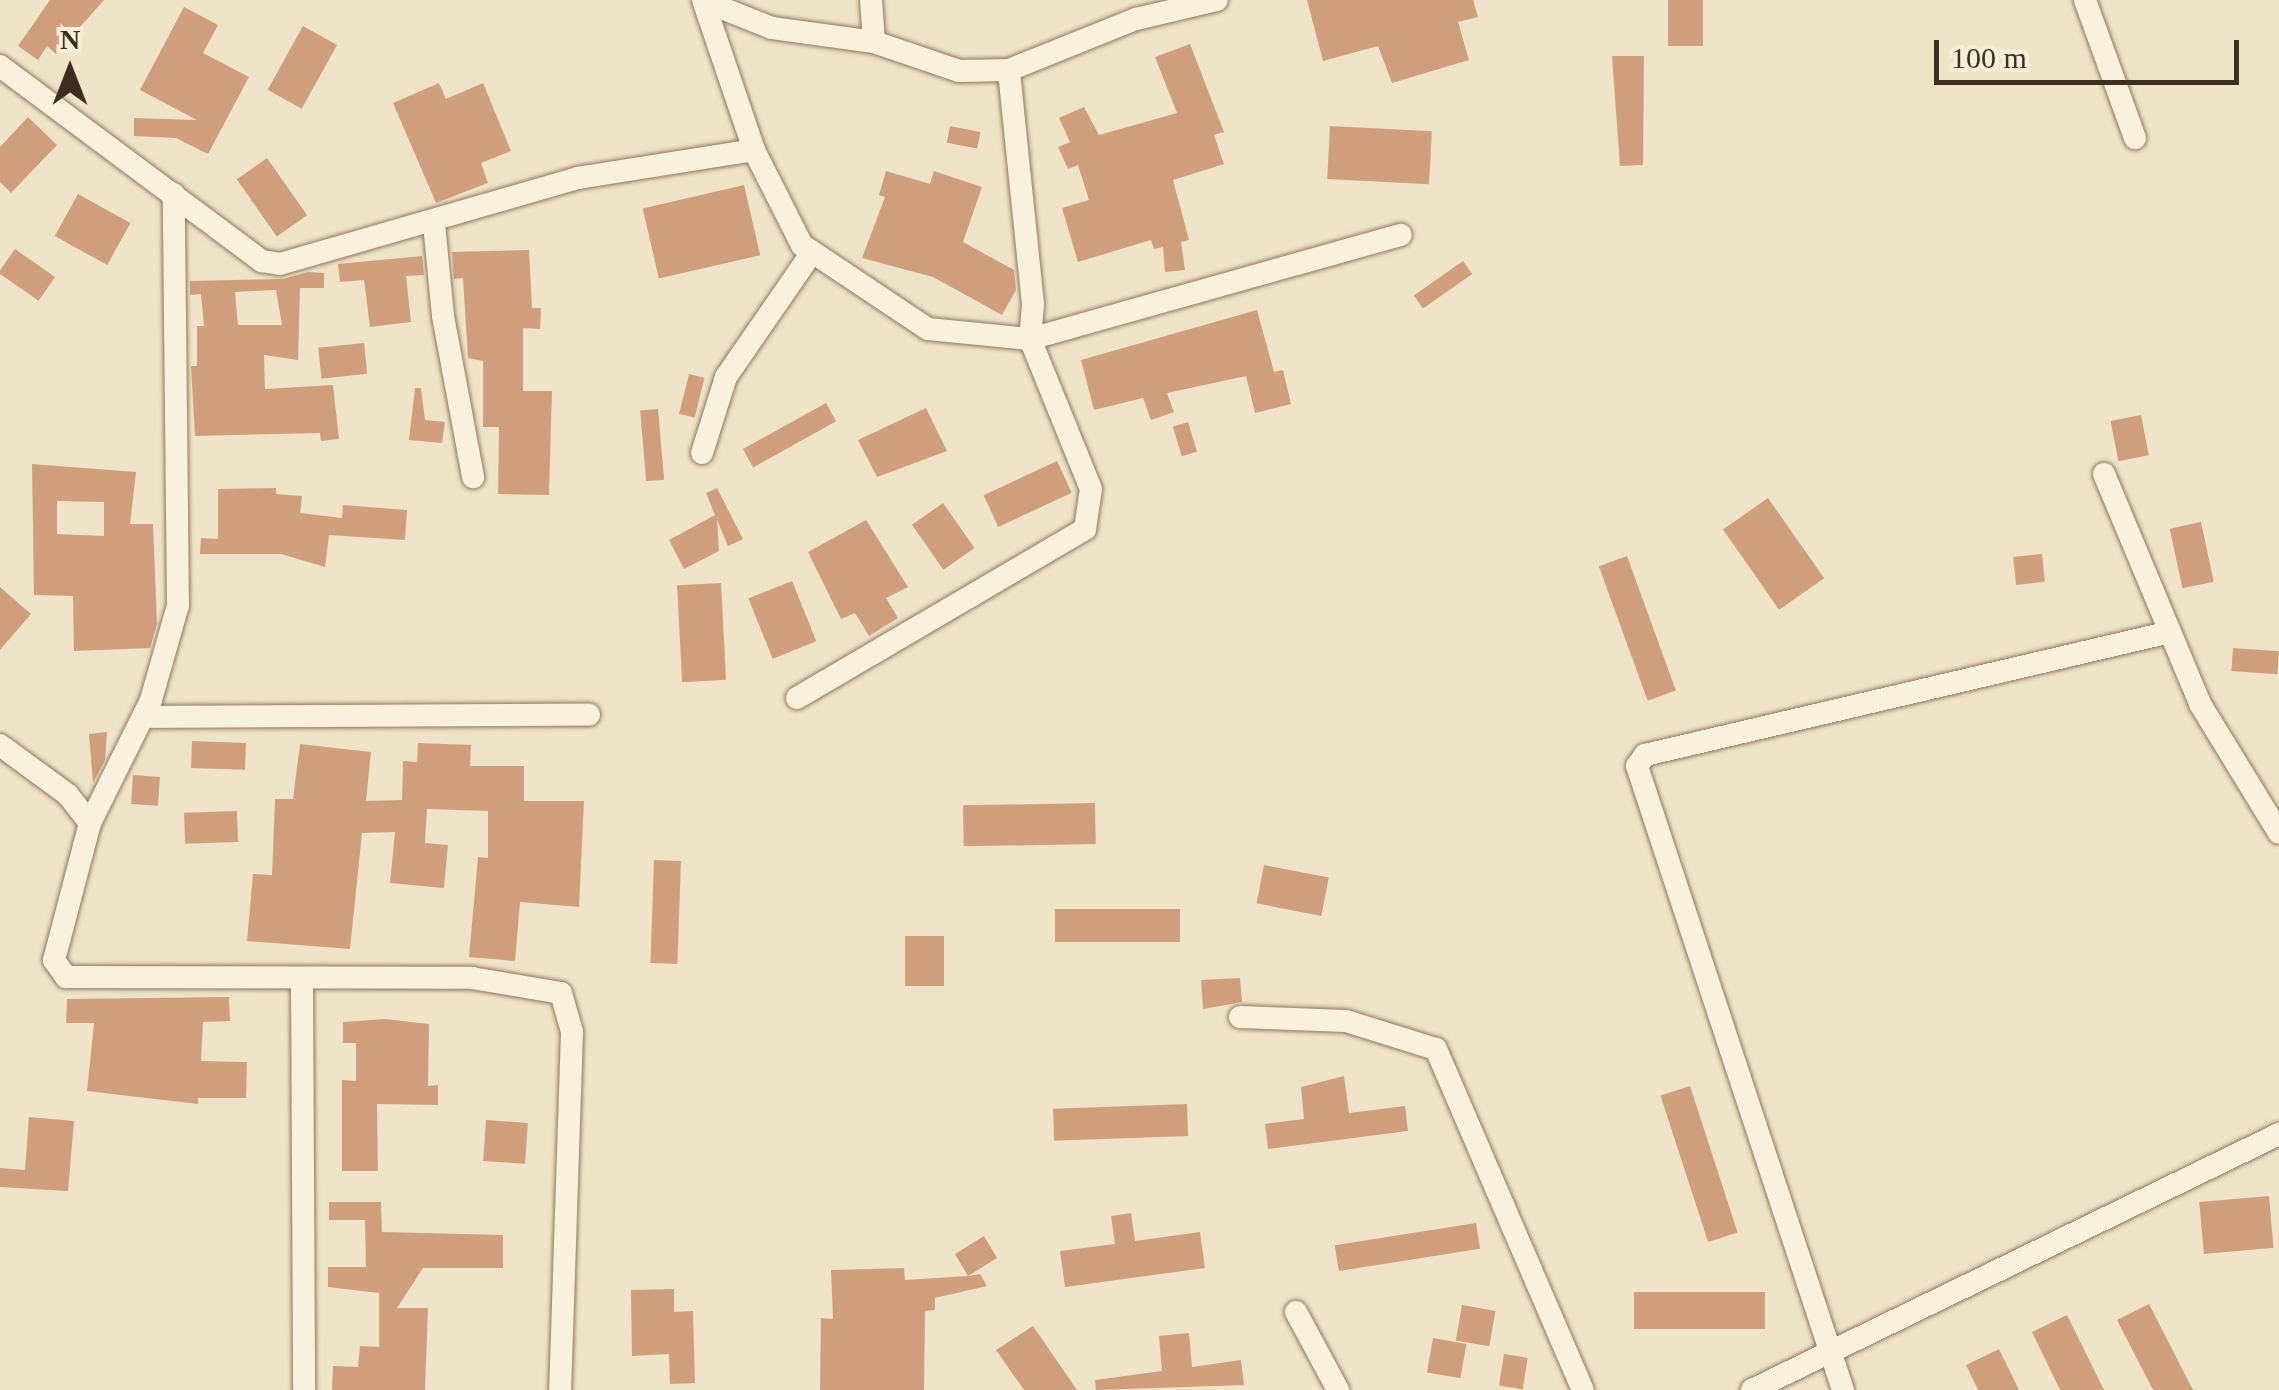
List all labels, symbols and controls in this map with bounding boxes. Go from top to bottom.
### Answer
north arrow [20,20,120,120]
scale bar [1939,20,2244,82]
text: N [60,24,80,55]
text: 100 m [1951,41,2027,74]

